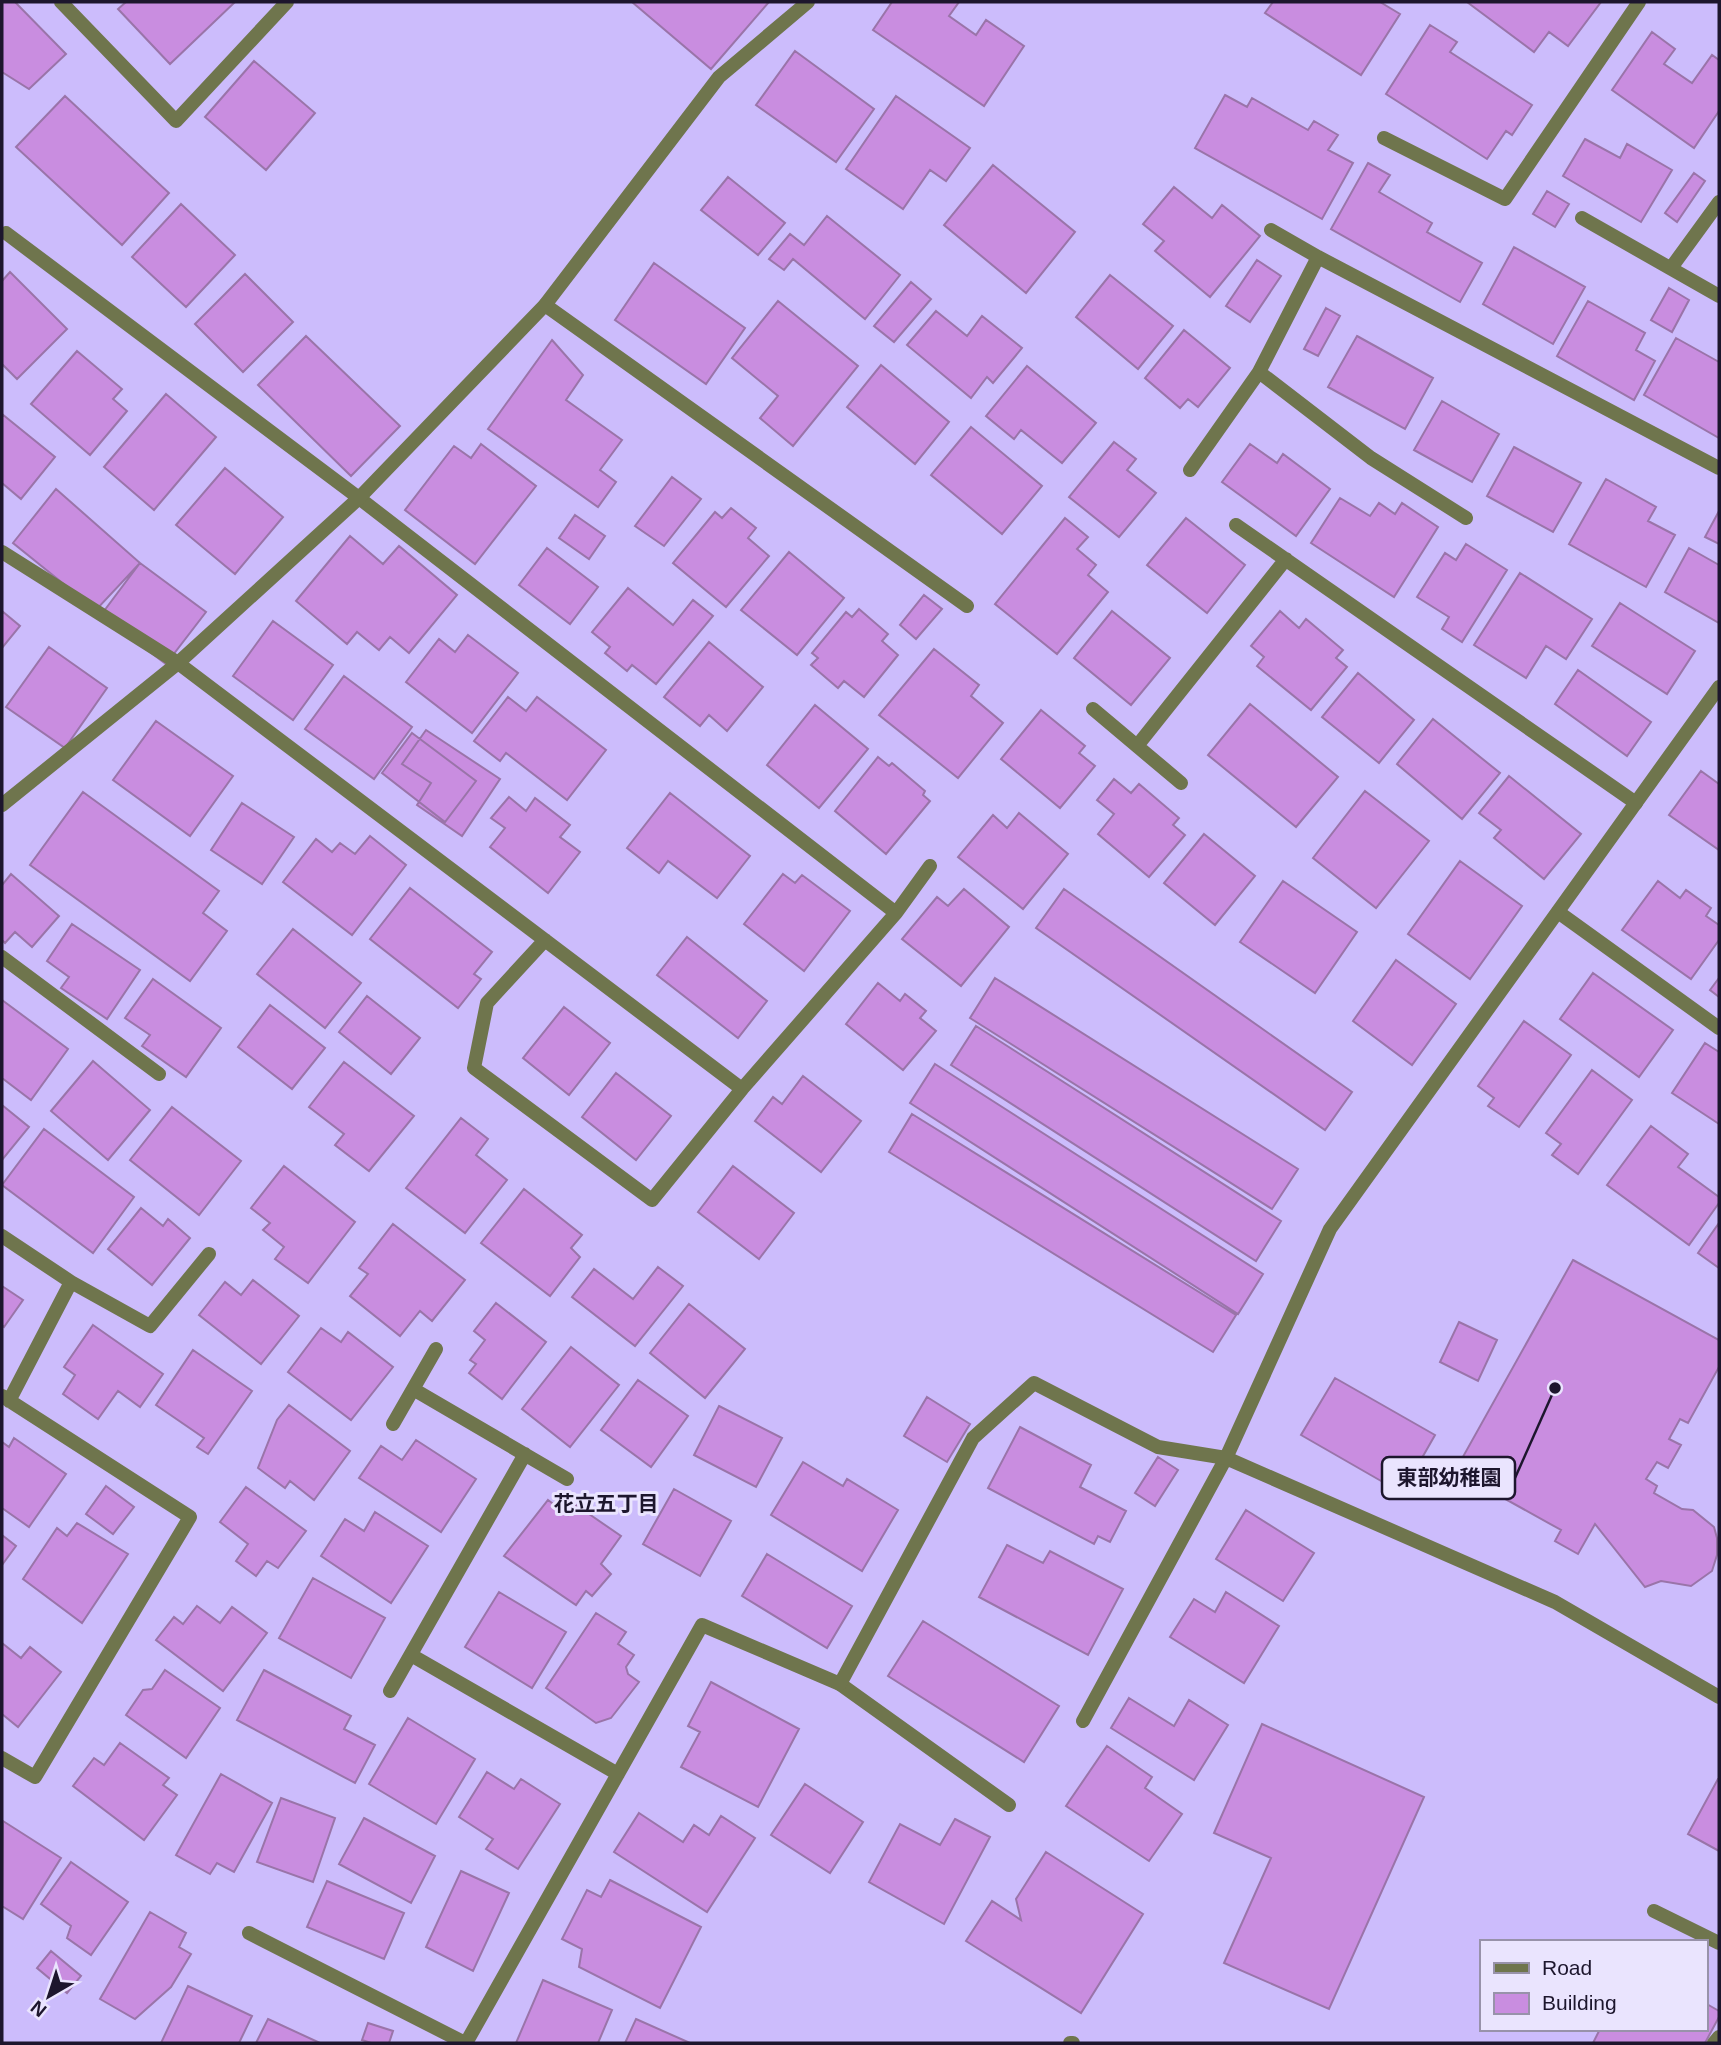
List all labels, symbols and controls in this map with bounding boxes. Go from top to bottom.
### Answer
callout: 東部幼稚園 [1382,1457,1515,1499]
text: 東部幼稚園 [1397,1466,1502,1489]
district label: 花立五丁目 [554,1492,659,1515]
legend [1480,1940,1707,2031]
text: Road [1542,1956,1592,1979]
north arrow [14,1961,84,2031]
text: Building [1542,1991,1617,2014]
text: N [27,1996,51,2021]

